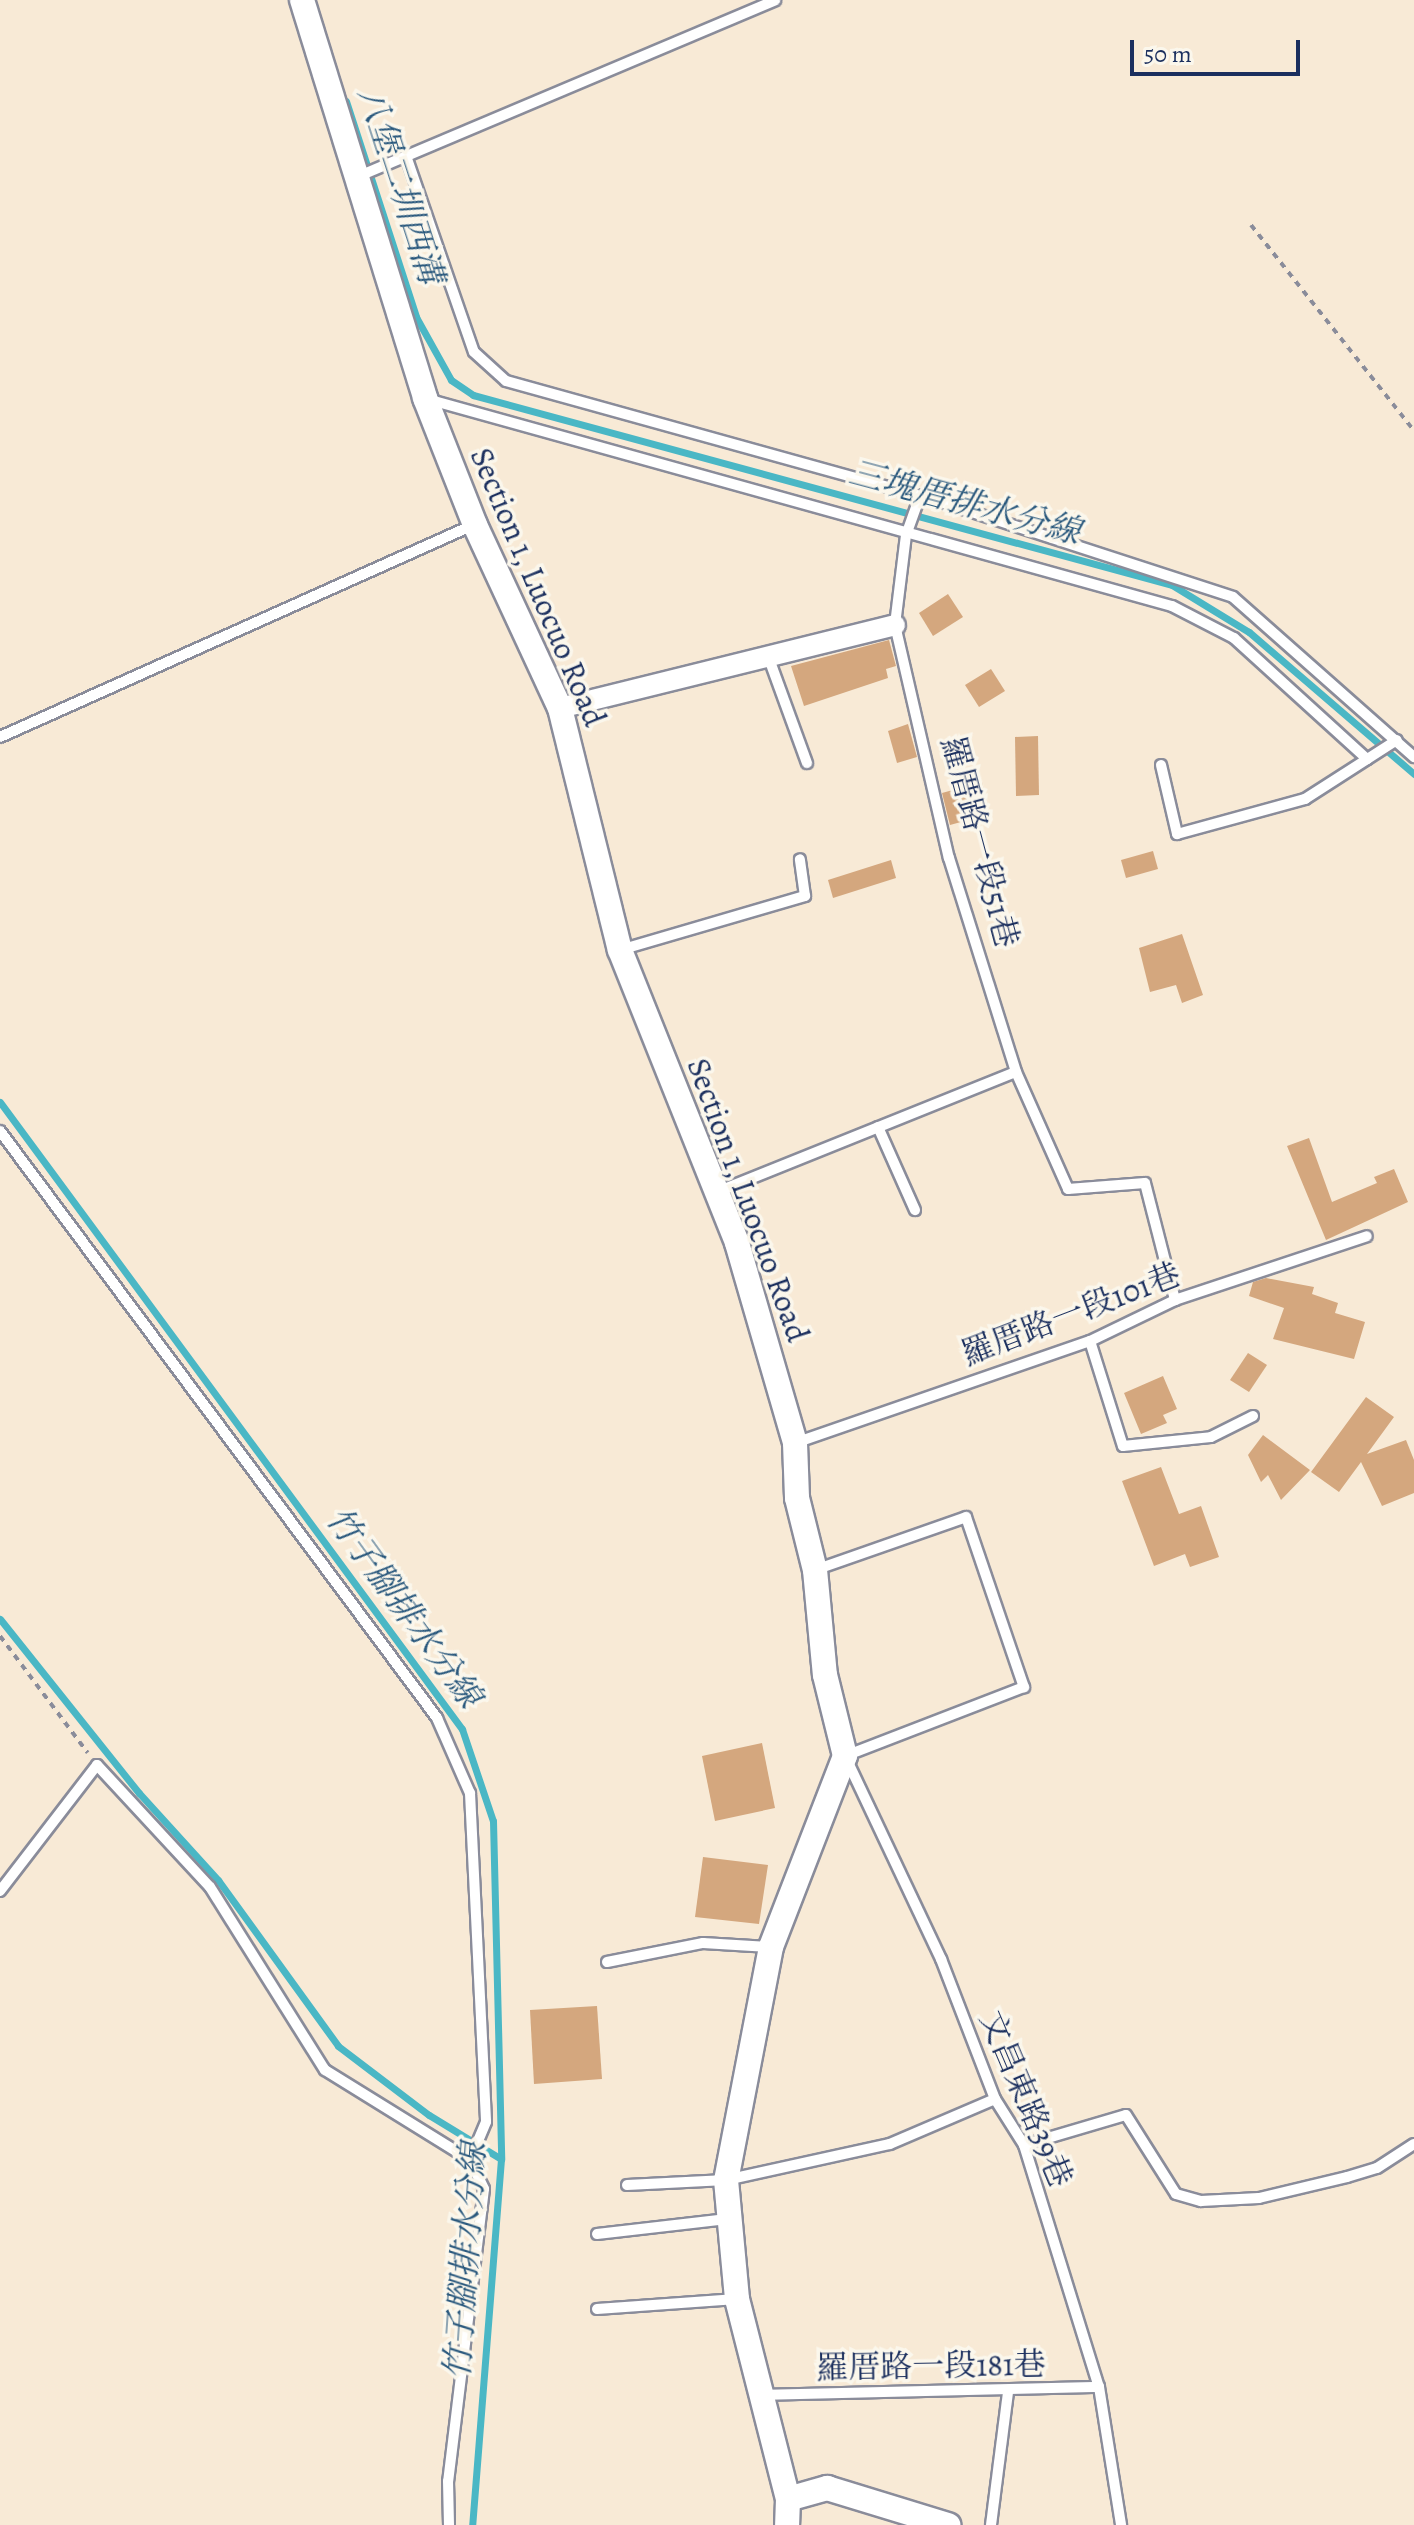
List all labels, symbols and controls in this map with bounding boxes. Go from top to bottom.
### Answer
scale bar [1134,24,1304,74]
text: 50 m [1144,38,1192,70]
water label: 八堡二圳西溝 [350,82,452,288]
street label: Section 1, Luocuo Road [462,442,614,732]
water label: 三塊厝排水分線 [845,451,1085,553]
street label: 羅厝路一段51巷 [933,732,1027,952]
street label: Section 1, Luocuo Road [679,1053,817,1347]
street label: 羅厝路一段101巷 [956,1255,1186,1373]
water label: 竹子腳排水分線 [318,1499,490,1715]
street label: 文昌東路39巷 [972,2005,1080,2193]
water label: 竹子腳排水分線 [436,2141,494,2381]
street label: 羅厝路一段181巷 [816,2345,1046,2387]

